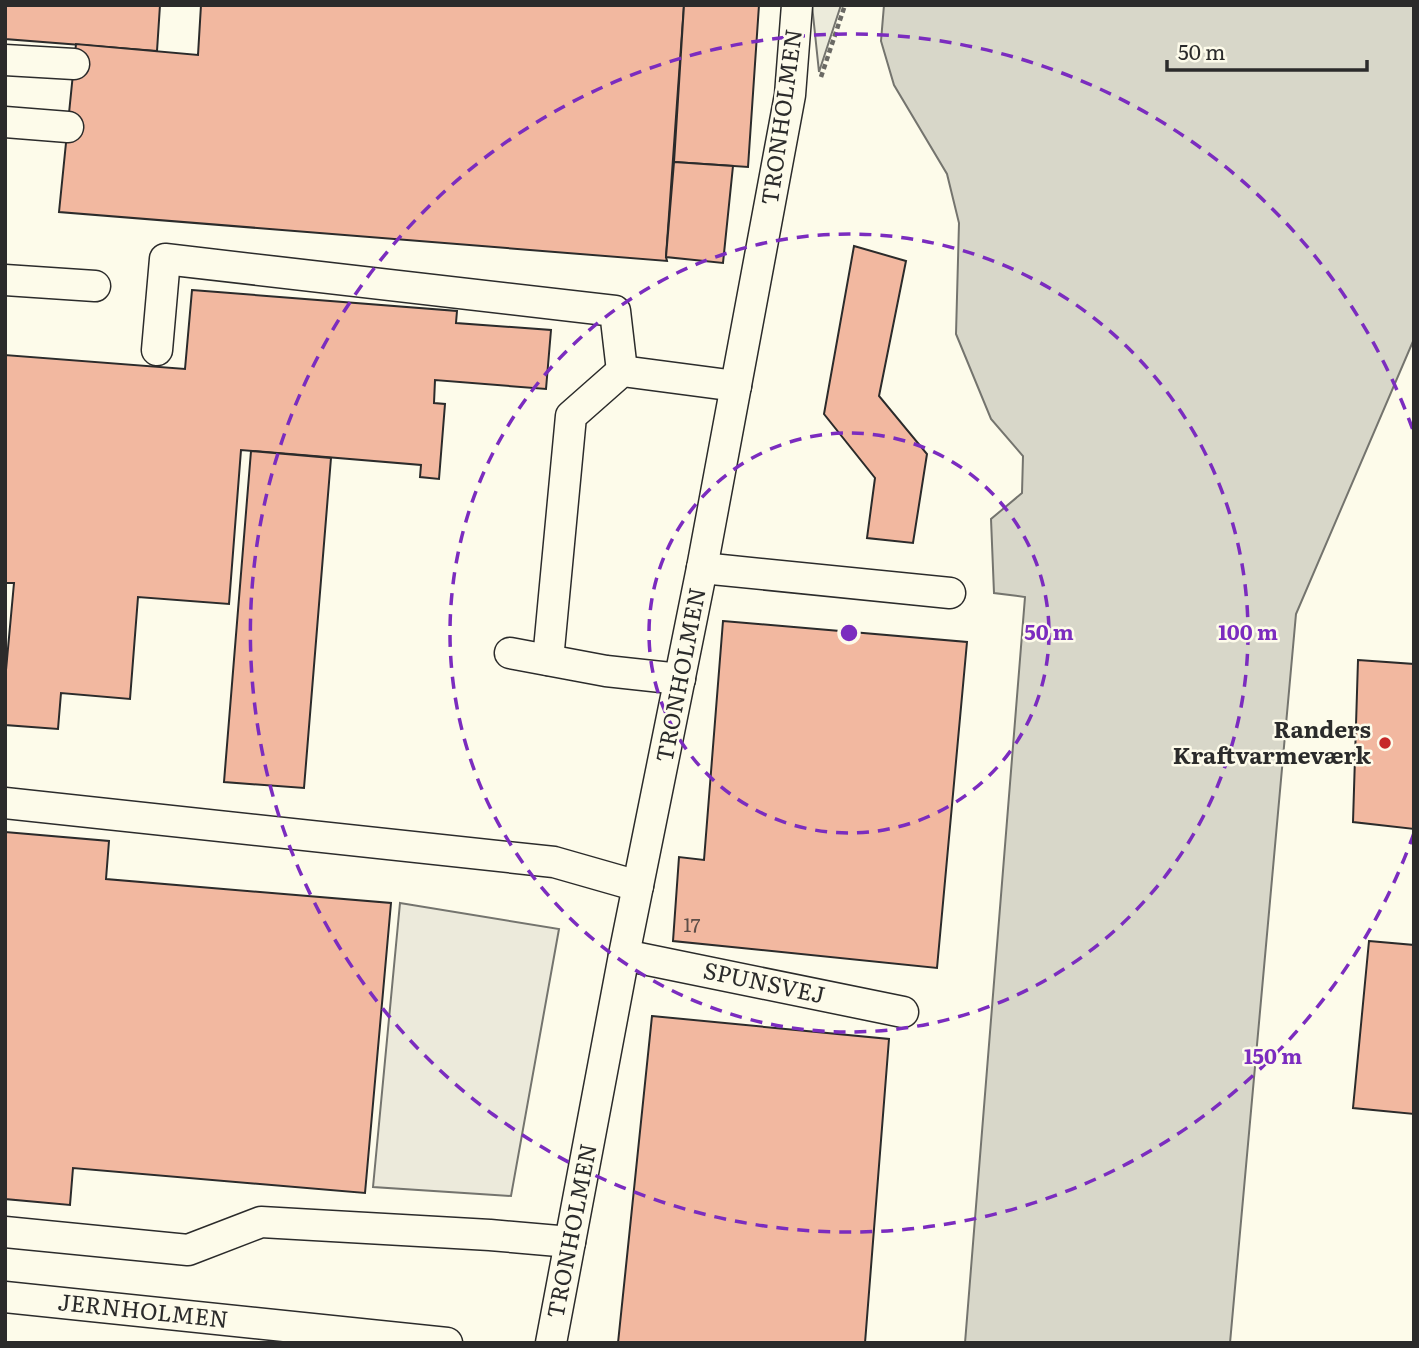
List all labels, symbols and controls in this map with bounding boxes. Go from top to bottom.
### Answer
street label: TRONHOLMEN [751,26,809,207]
scale bar [1167,28,1366,72]
text: 50 m [1178,35,1225,66]
street label: TRONHOLMEN [645,584,713,765]
text: 50 m [1024,615,1074,646]
text: 100 m [1218,615,1278,646]
centre of rings [837,621,861,645]
place label: Randers Kraftvarmeværk [1173,711,1372,771]
marker: Randers Kraftvarmeværk [1377,735,1393,751]
house number: 17 [684,910,701,938]
street label: SPUNSVEJ [701,952,828,1011]
text: 150 m [1244,1039,1302,1070]
street label: TRONHOLMEN [536,1140,604,1321]
street label: JERNHOLMEN [56,1283,230,1335]

